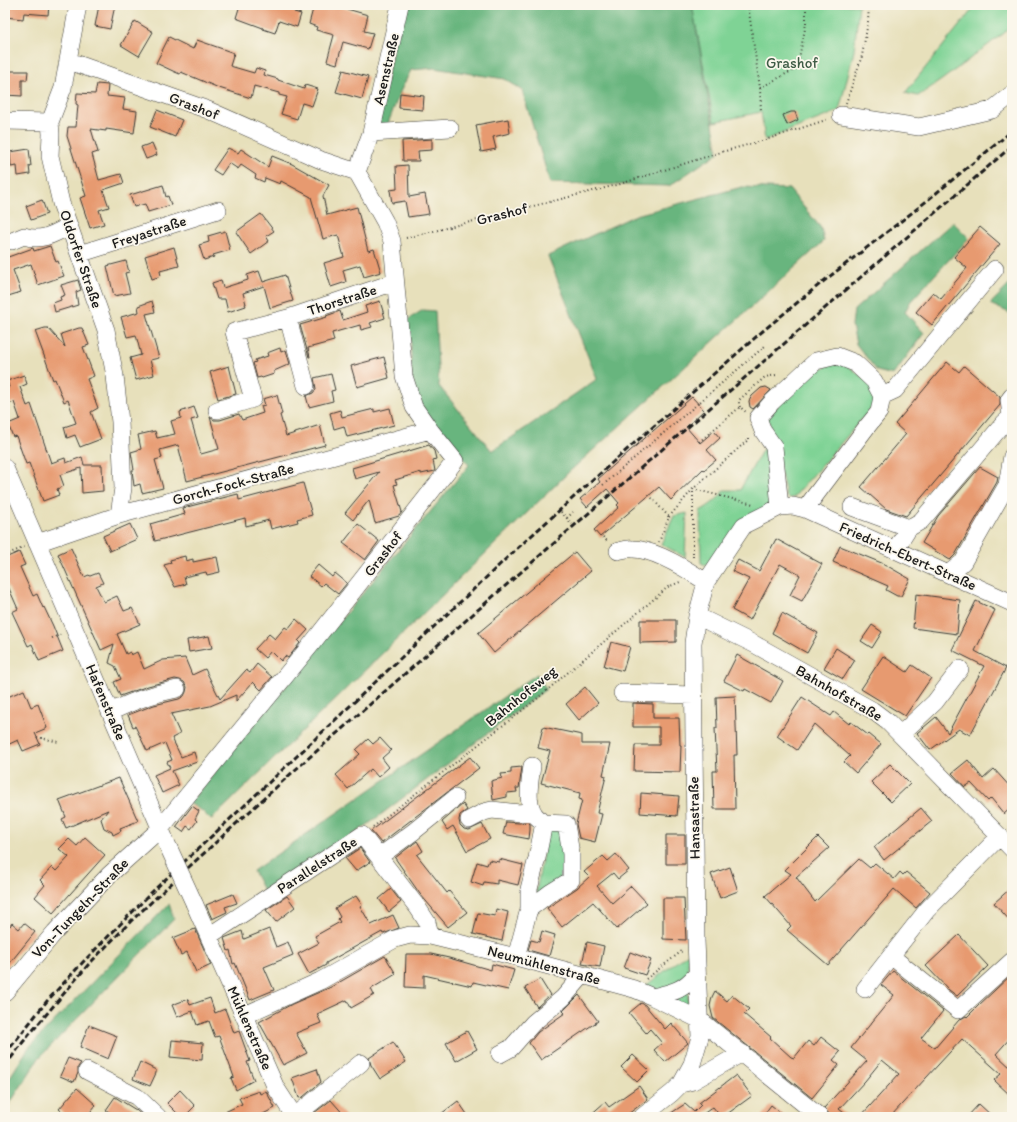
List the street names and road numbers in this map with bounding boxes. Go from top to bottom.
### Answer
street label: Asenstraße [369,31,403,107]
street label: Grashof [166,88,222,124]
street label: Grashof [475,199,530,229]
street label: Oldorfer Straße [56,207,106,311]
street label: Freyastraße [109,212,189,252]
street label: Thorstraße [305,280,379,320]
street label: Gorch-Fock-Straße [170,459,296,509]
street label: Friedrich-Ebert-Straße [837,518,979,594]
street label: Grashof [360,528,406,580]
street label: Hafenstraße [82,661,130,743]
street label: Bahnhofstraße [792,661,886,725]
street label: Bahnhofsweg [482,662,561,730]
street label: Hansastraße [684,776,704,860]
street label: Parallelstraße [274,833,360,897]
street label: Von-Tungeln-Straße [28,854,132,962]
street label: Neumühlenstraße [485,941,603,989]
street label: Mühlenstraße [223,983,277,1073]

